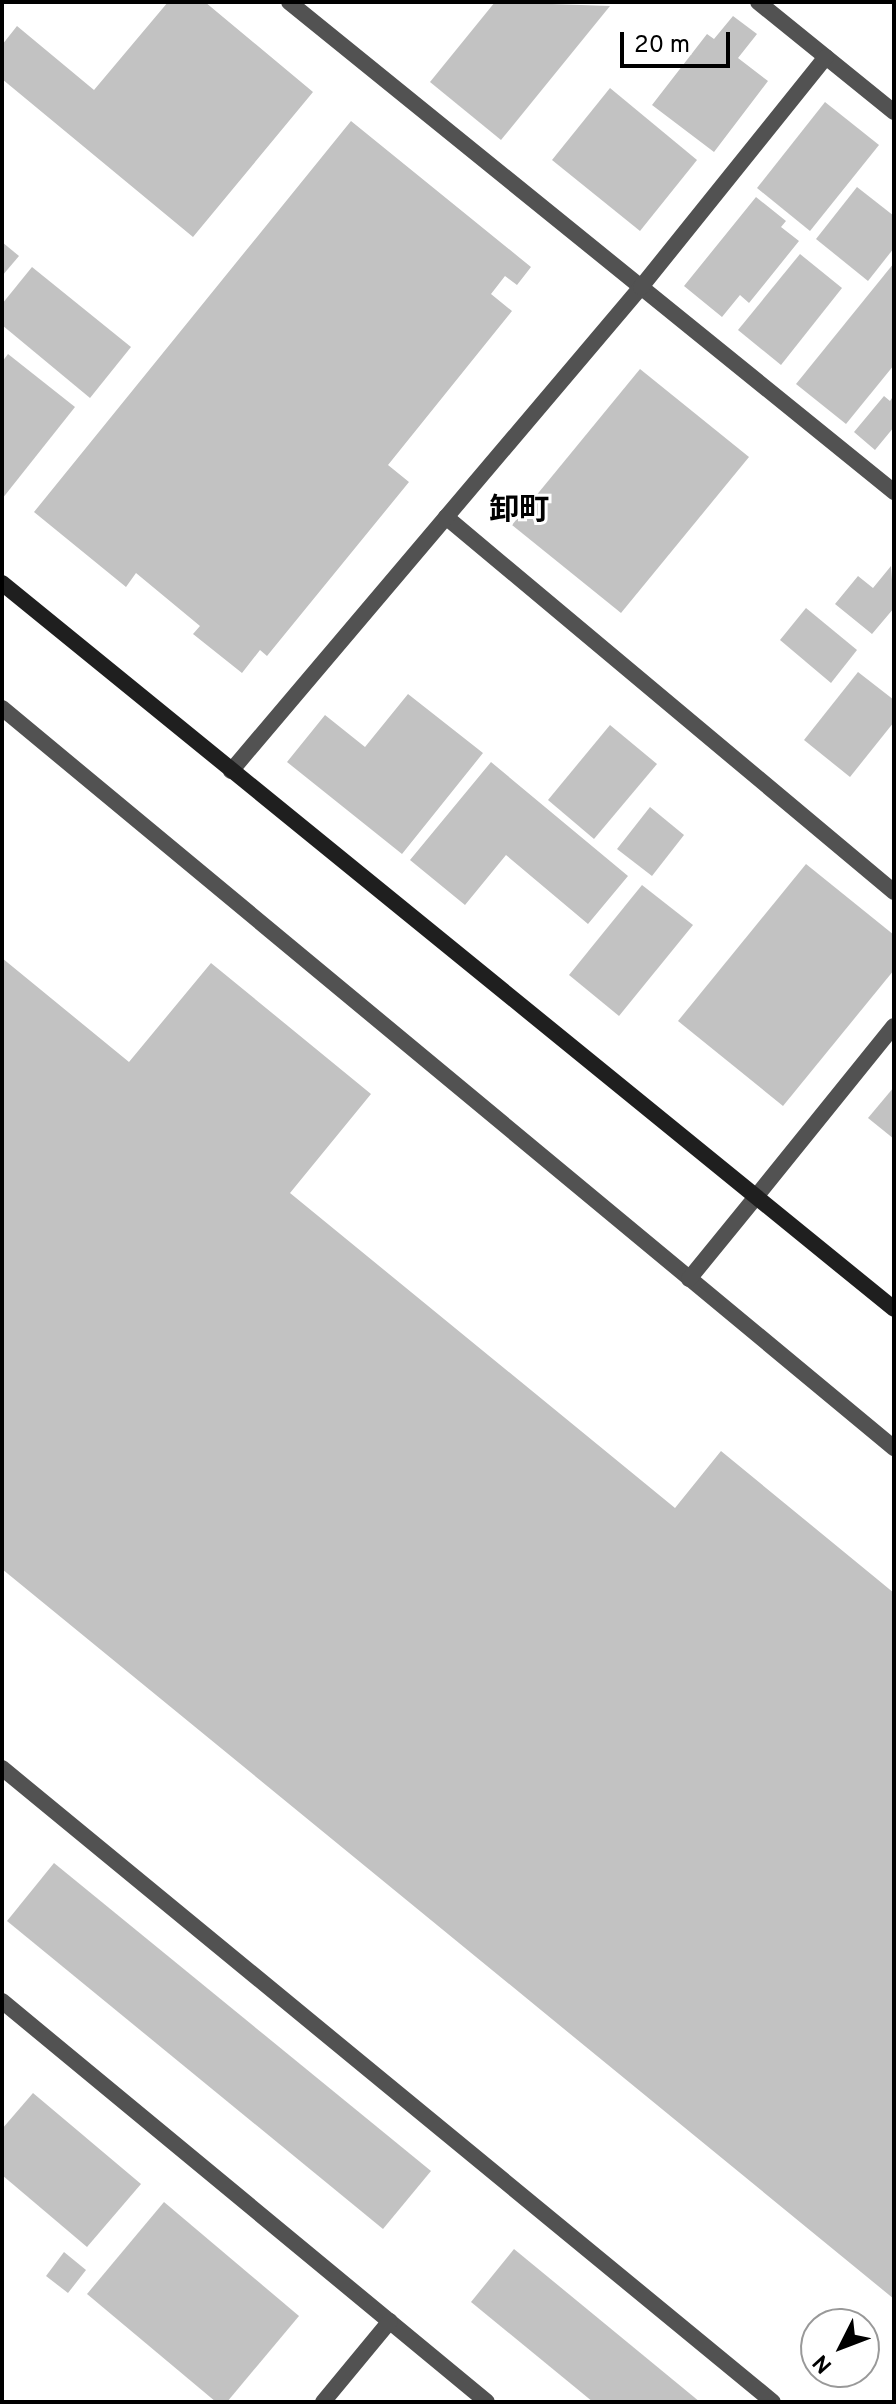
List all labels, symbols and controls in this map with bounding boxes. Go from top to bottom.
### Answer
scale bar [624,16,734,66]
text: 20 m [634,31,690,61]
district label: 卸町 [489,494,549,530]
north arrow [800,2308,880,2388]
text: N [808,2348,839,2378]

